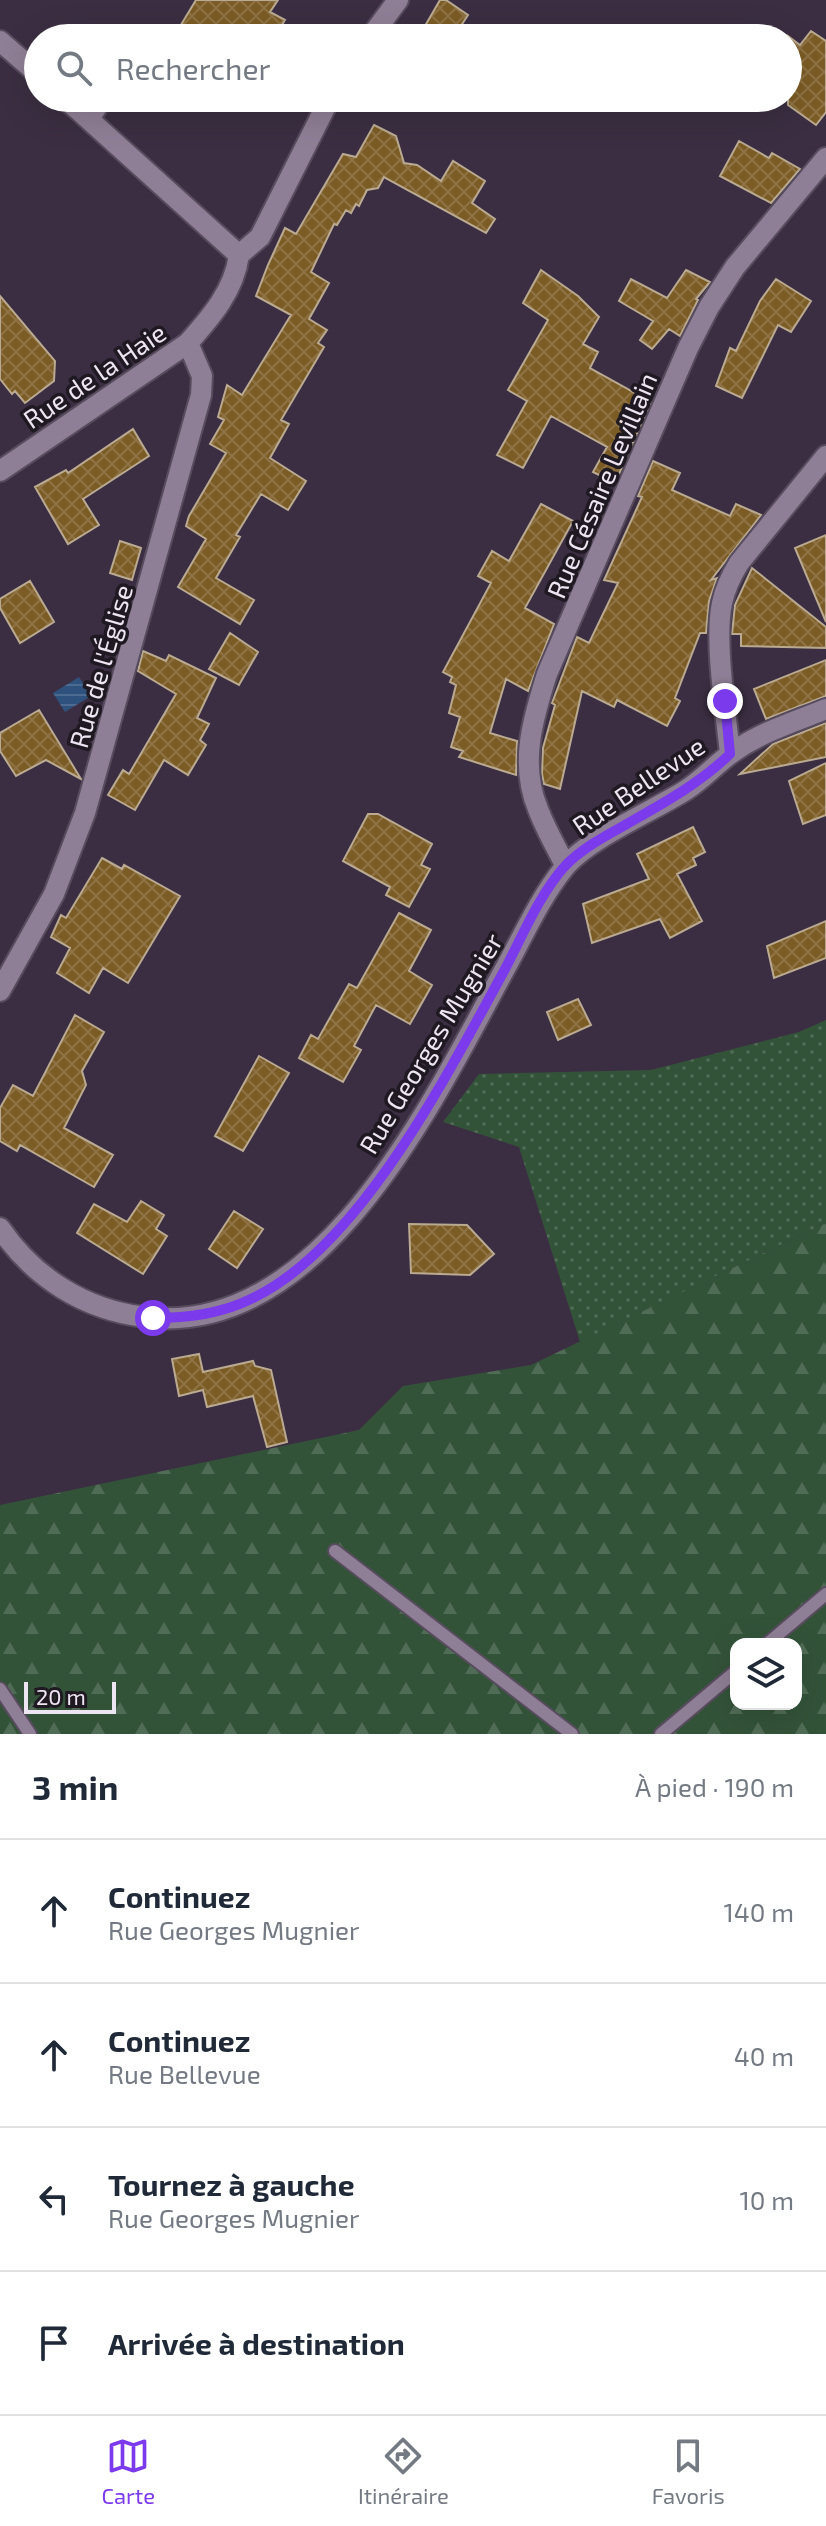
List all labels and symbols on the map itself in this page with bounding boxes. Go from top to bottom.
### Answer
street label: Rue de la Haie [17,316,171,434]
street label: Rue Césaire Levillain [539,368,663,602]
street label: Rue de l'Église [62,581,138,751]
route end [707,683,743,719]
street label: Rue Bellevue [566,729,710,841]
street label: Rue Georges Mugnier [352,927,508,1159]
route start [135,1300,171,1336]
scale bar [24,1678,116,1714]

